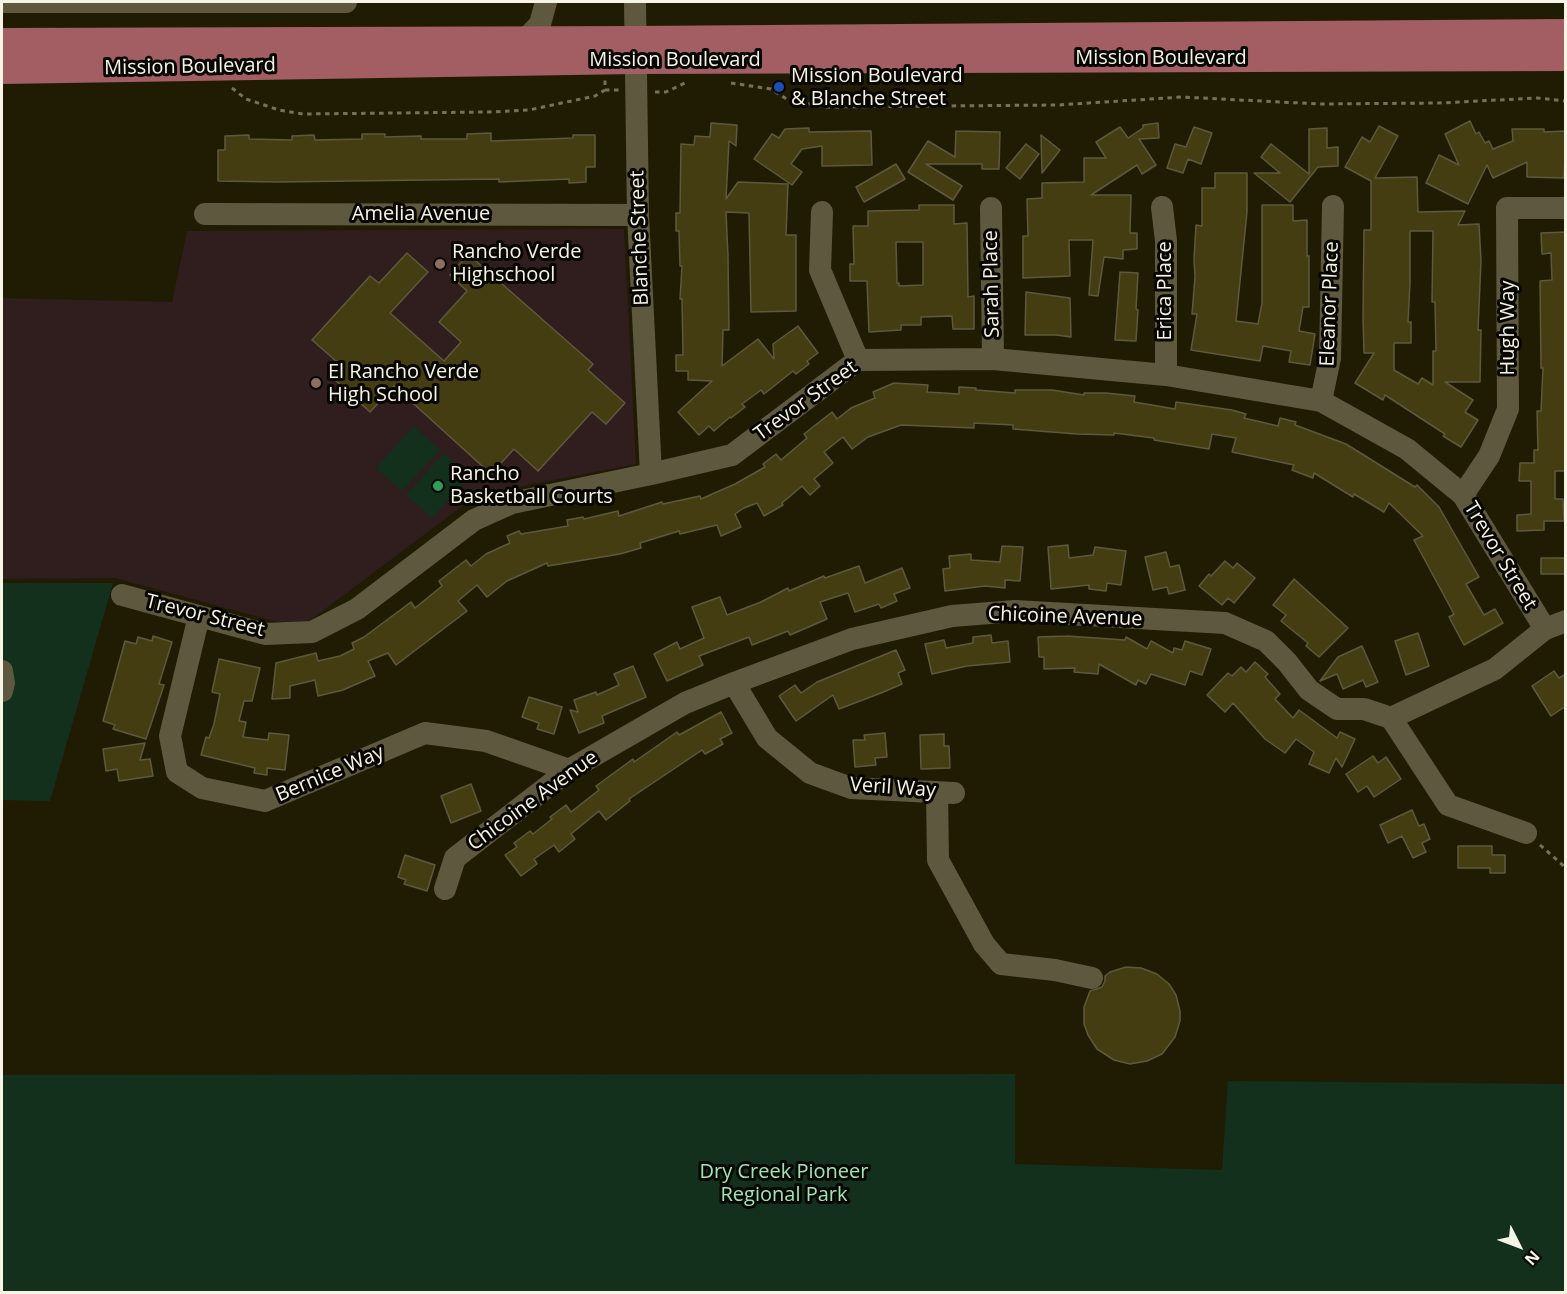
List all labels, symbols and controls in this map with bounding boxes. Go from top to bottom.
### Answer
street label: Mission Boulevard [1075,46,1247,70]
street label: Mission Boulevard [589,48,761,72]
street label: Mission Boulevard [104,54,276,80]
place label: Mission Boulevard & Blanche Street [791,64,963,111]
marker: Mission Boulevard & Blanche Street [772,80,786,94]
street label: Blanche Street [626,170,654,306]
street label: Amelia Avenue [352,202,490,226]
street label: Sarah Place [979,230,1005,338]
place label: Rancho Verde Highschool [452,240,582,287]
street label: Erica Place [1153,241,1177,341]
street label: Eleanor Place [1316,241,1344,367]
marker: Rancho Verde Highschool [433,257,447,271]
street label: Hugh Way [1496,281,1520,375]
street label: Trevor Street [750,356,862,446]
place label: El Rancho Verde High School [328,360,479,407]
marker: El Rancho Verde High School [309,376,323,390]
place label: Rancho Basketball Courts [450,462,613,509]
marker: Rancho Basketball Courts [431,479,445,493]
street label: Trevor Street [1458,498,1542,614]
street label: Trevor Street [143,590,267,642]
street label: Chicoine Avenue [987,602,1143,632]
street label: Bernice Way [272,740,388,808]
street label: Chicoine Avenue [463,746,603,856]
street label: Veril Way [849,773,937,803]
park label: Dry Creek Pioneer Regional Park [700,1160,868,1207]
north arrow [1489,1216,1549,1276]
text: N [1520,1246,1545,1270]

